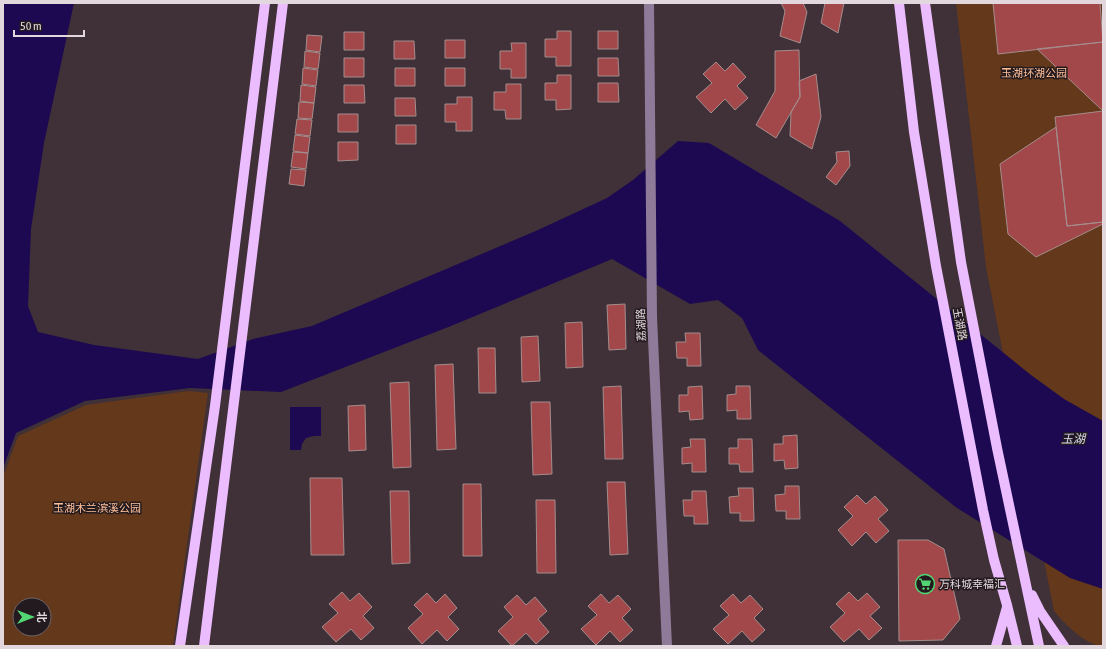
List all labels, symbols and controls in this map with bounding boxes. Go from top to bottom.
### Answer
scale bar [14,12,84,38]
text: 50 m [20,19,42,33]
park label: 玉湖环湖公园 [1001,67,1067,79]
street label: 玉湖路 [951,307,969,341]
street label: 荔湖路 [634,308,648,342]
water label: 玉湖 [1061,432,1087,446]
park label: 玉湖木兰滨溪公园 [53,502,141,514]
supermarket icon: 万科城幸福汇 [914,573,936,595]
place label: 万科城幸福汇 [939,578,1005,590]
north arrow [12,597,52,637]
text: 北 [36,612,48,623]

